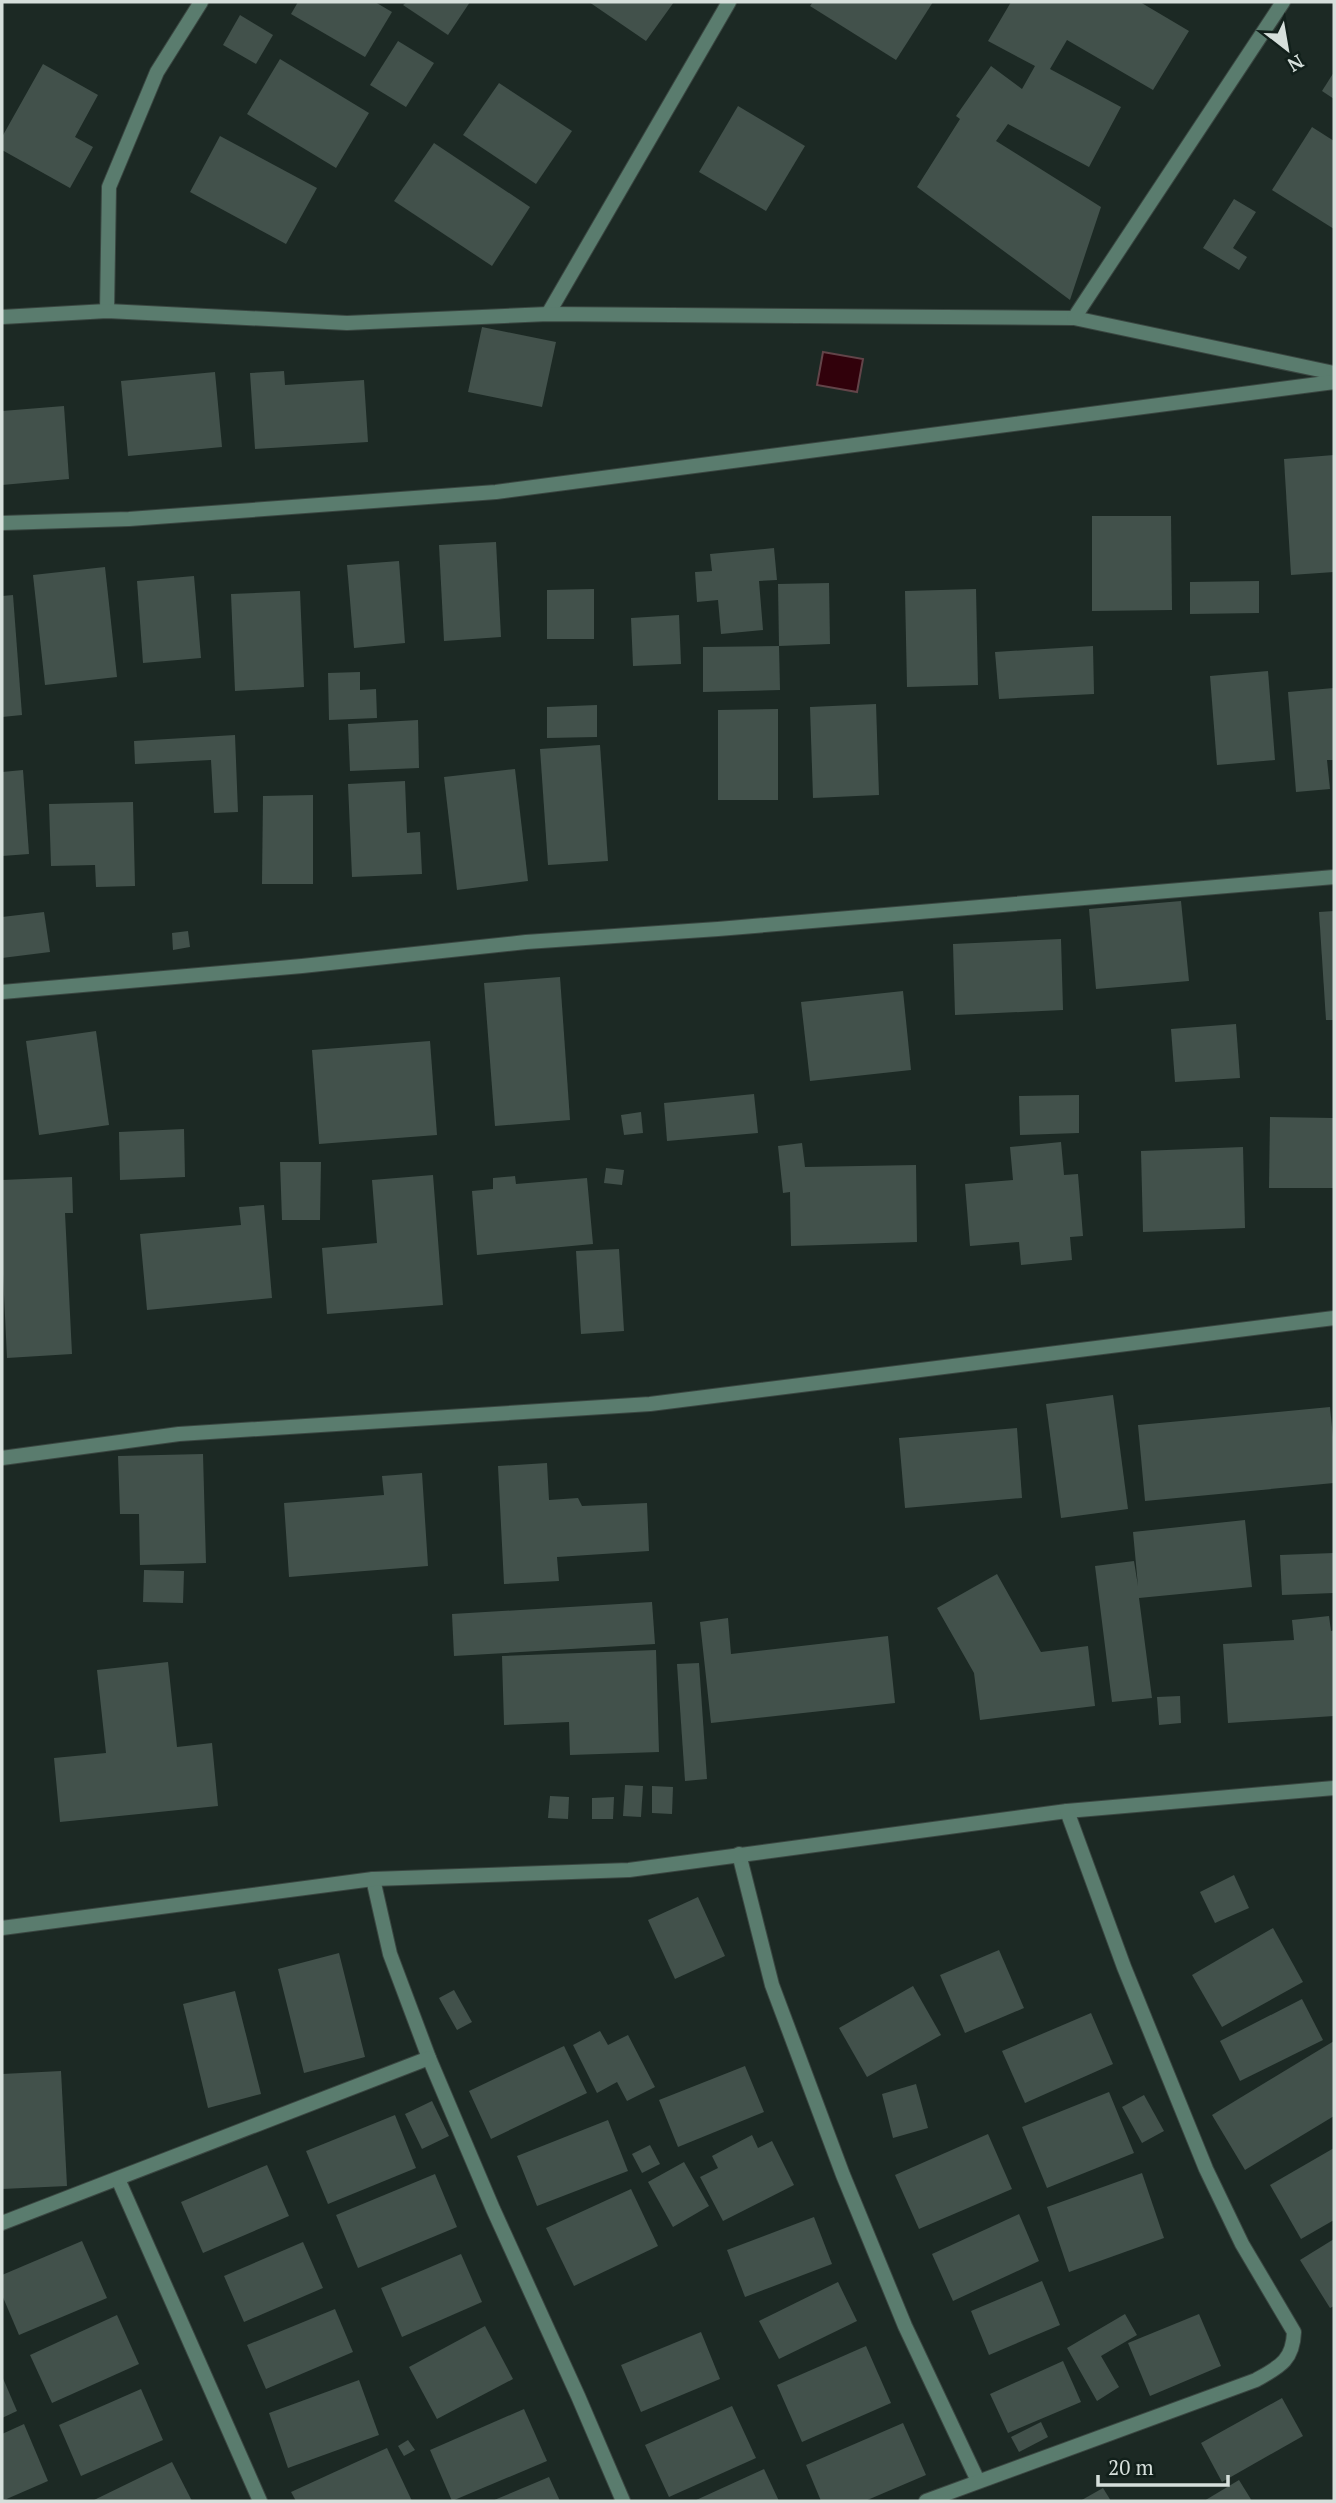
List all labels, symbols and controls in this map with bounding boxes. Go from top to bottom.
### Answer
north arrow [1252,14,1322,84]
text: N [1283,50,1309,79]
scale bar [1098,2444,1228,2488]
text: 20 m [1108,2453,1154,2481]

